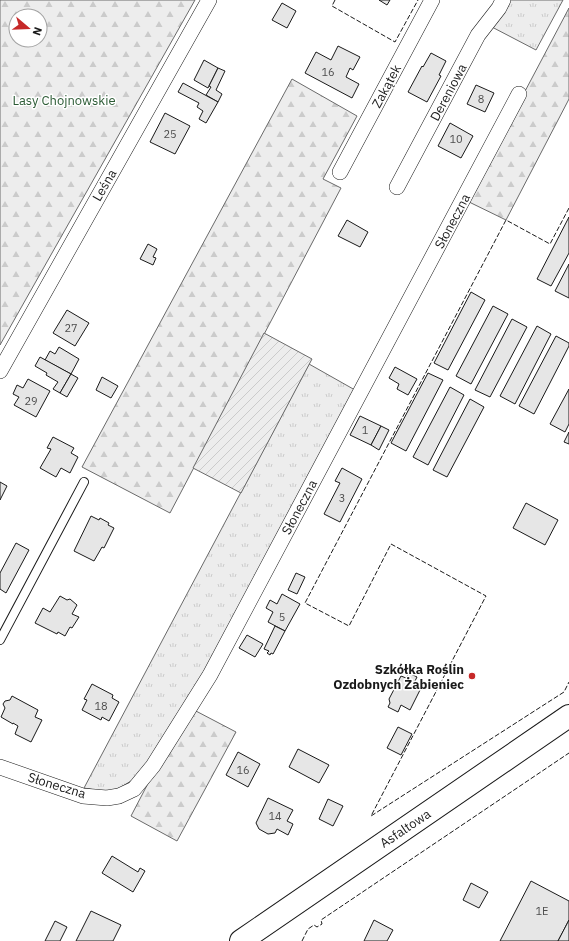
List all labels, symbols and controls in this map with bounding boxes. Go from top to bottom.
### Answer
north arrow [8,8,48,48]
text: N [30,25,45,37]
street label: Zakątek [368,61,405,111]
street label: Dereniowa [426,61,471,124]
house number: 16 [321,65,335,79]
park label: Lasy Chojnowskie [12,92,116,109]
house number: 8 [478,92,484,106]
house number: 25 [163,127,177,141]
house number: 10 [449,132,463,146]
street label: Leśna [89,166,120,204]
street label: Słoneczna [431,191,474,252]
house number: 27 [64,321,78,335]
house number: 29 [24,394,38,408]
house number: 1 [362,423,369,437]
street label: Słoneczna [278,477,321,538]
house number: 3 [339,491,345,505]
house number: 5 [279,610,285,624]
place label: Szkółka Roślin Ozdobnych Żabieniec [333,661,464,693]
marker: Szkółka Roślin Ozdobnych Żabieniec [467,671,477,681]
house number: 18 [94,699,108,713]
house number: 16 [236,763,250,777]
street label: Słoneczna [26,769,88,802]
street label: Asfaltowa [377,805,434,852]
house number: 14 [268,809,282,823]
house number: 1E [535,904,549,918]

